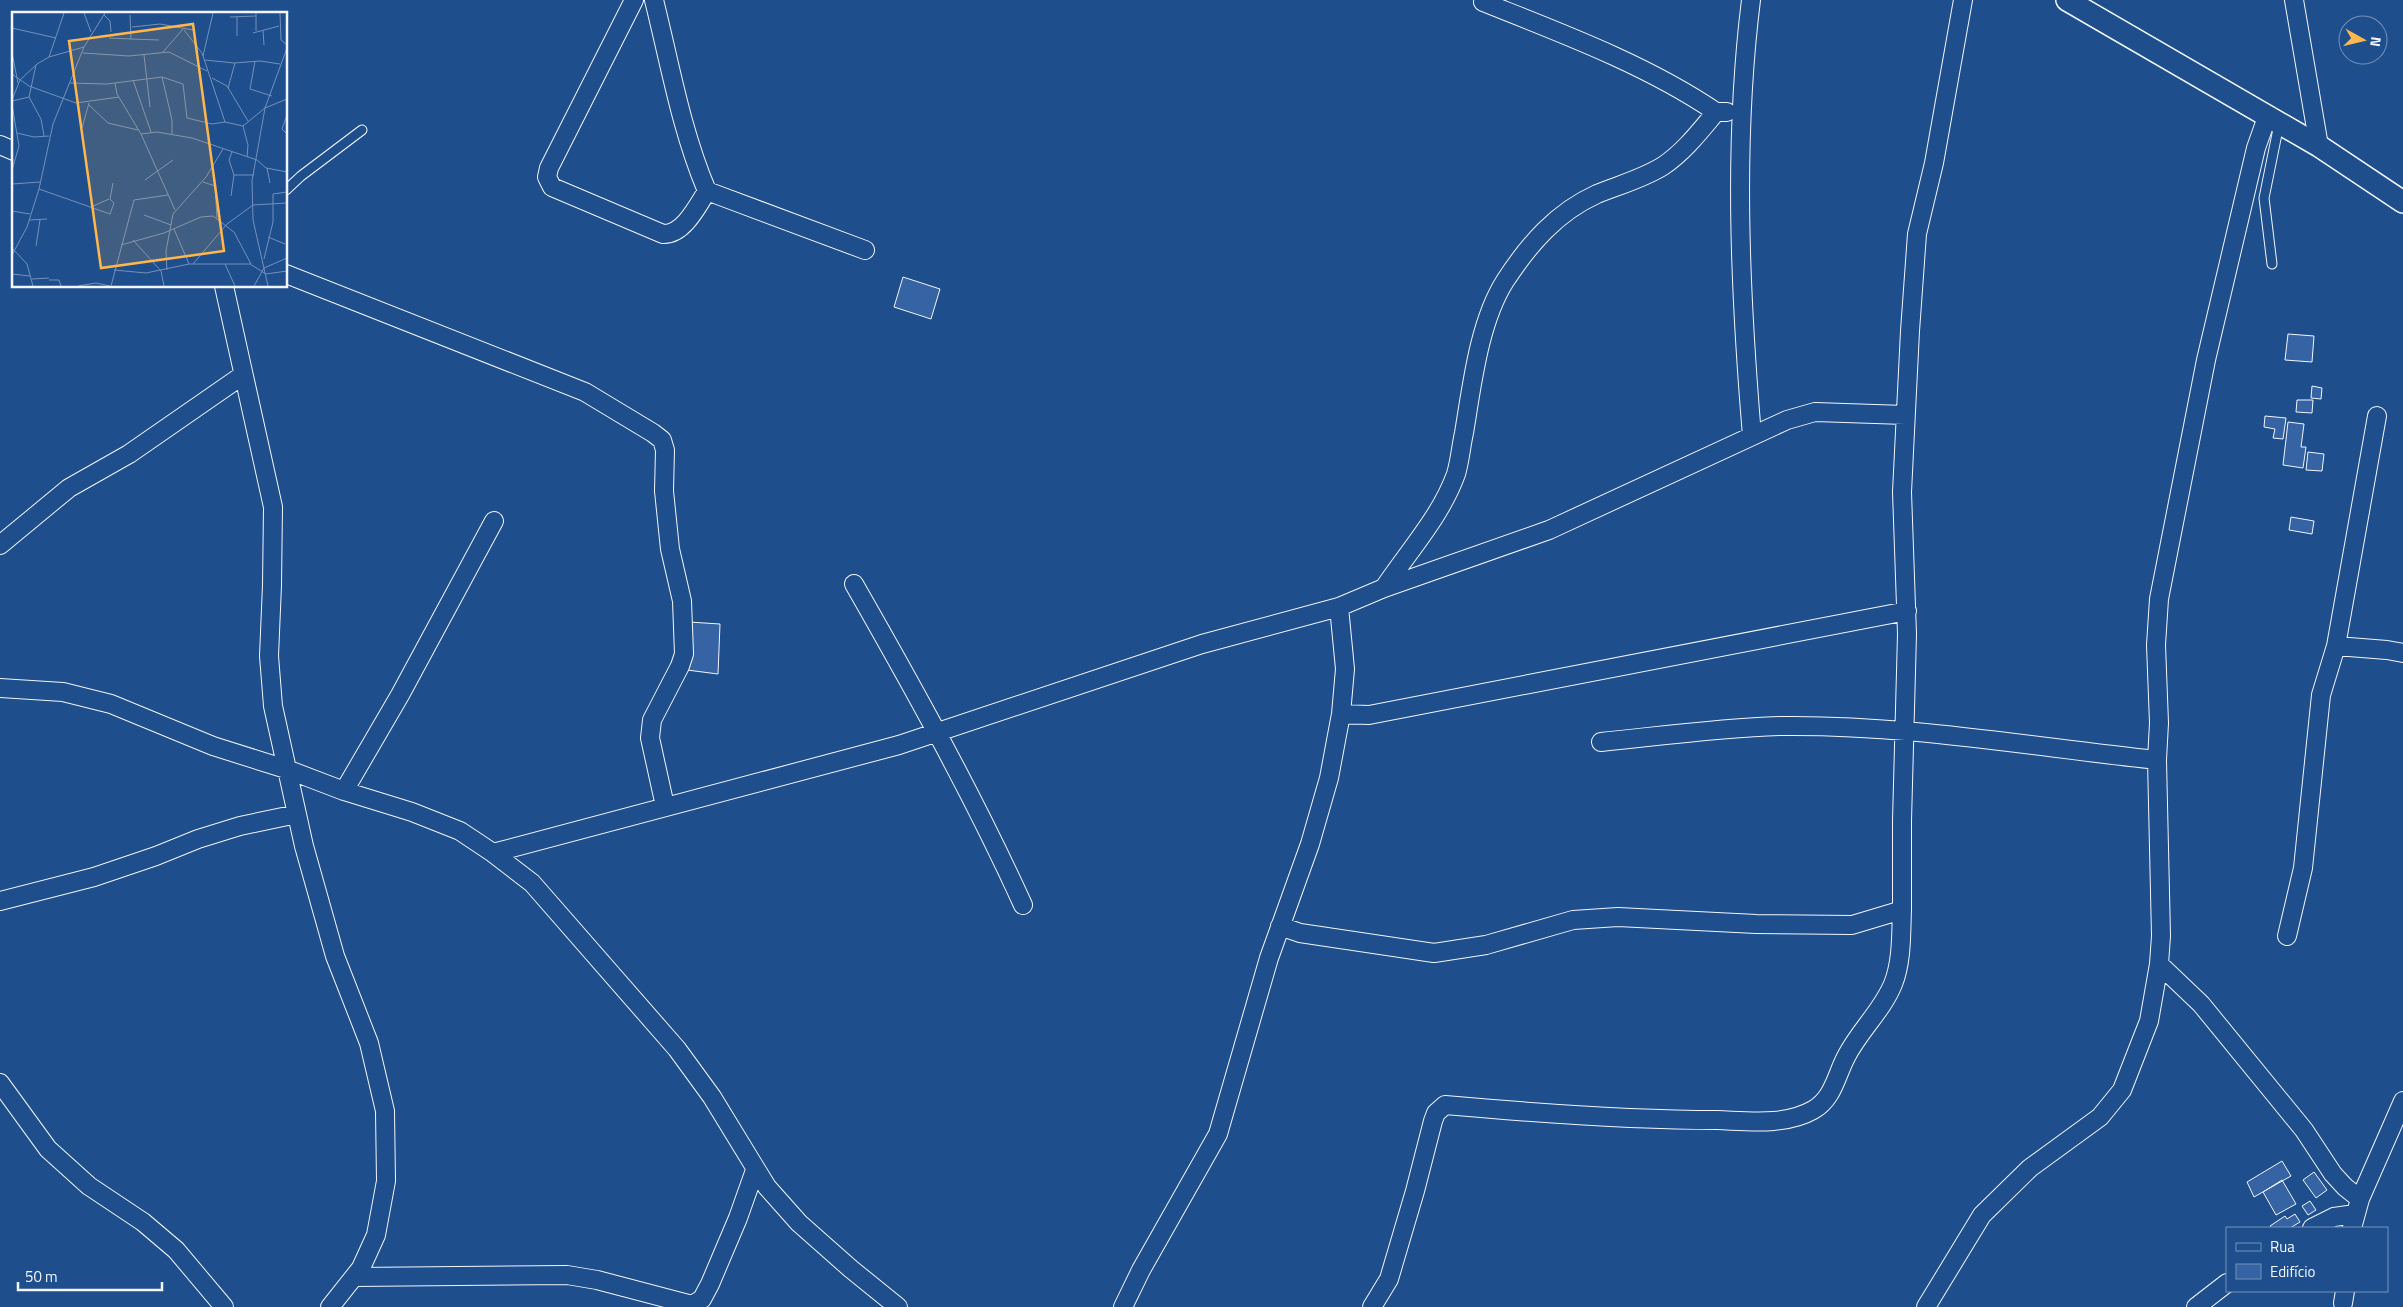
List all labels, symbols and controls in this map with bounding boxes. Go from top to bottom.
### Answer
inset map [12,12,288,288]
north arrow [2338,15,2388,65]
text: N [2365,36,2387,48]
legend [2226,1227,2388,1292]
text: Rua [2270,1235,2295,1258]
scale bar [18,1260,161,1292]
text: Edifício [2270,1260,2315,1283]
text: 50 m [25,1265,58,1288]

